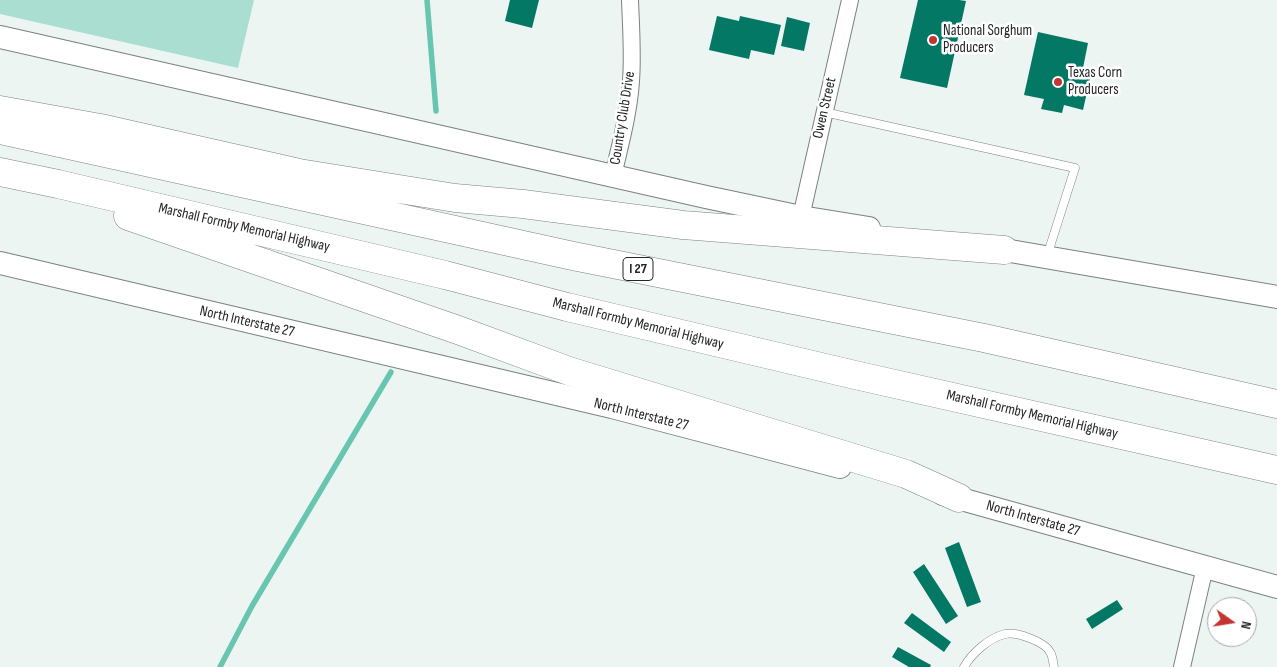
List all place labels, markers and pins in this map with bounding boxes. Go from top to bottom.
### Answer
place label: National Sorghum Producers [943,22,1032,57]
marker: National Sorghum Producers [927,34,939,46]
place label: Texas Corn Producers [1068,64,1122,99]
marker: Texas Corn Producers [1052,76,1064,88]

